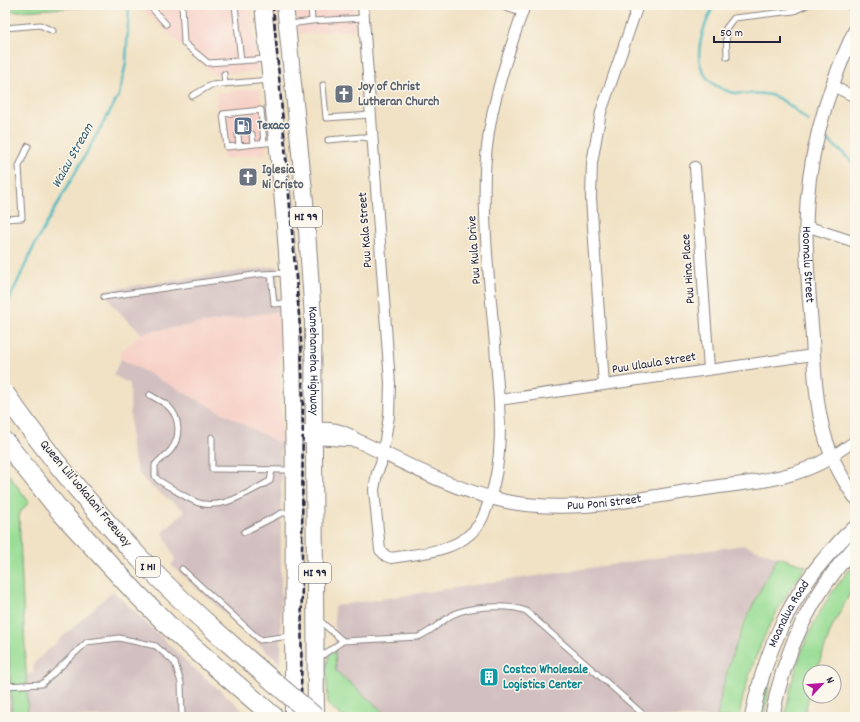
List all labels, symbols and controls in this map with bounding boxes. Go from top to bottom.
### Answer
scale bar [714,18,780,44]
text: 50 m [720,25,743,42]
place label: Joy of Christ Lutheran Church [358,78,439,112]
church icon: Joy of Christ Lutheran Church [333,83,355,105]
fuel station icon: Texaco [232,115,254,137]
place label: Texaco [257,117,290,136]
water label: Waiau Stream [47,119,99,192]
place label: Iglesia Ni Cristo [262,161,304,195]
church icon: Iglesia Ni Cristo [237,166,259,188]
street label: Puu Kala Street [354,191,378,269]
road number: HI 99 [290,207,322,227]
street label: Puu Kula Drive [463,215,487,285]
street label: Hoomalu Street [796,226,819,304]
street label: Puu Hina Place [677,233,701,305]
street label: Kamehameha Highway [303,306,323,416]
street label: Puu Ulaula Street [611,348,698,380]
street label: Queen Liliʻuokalani Freeway [34,436,136,552]
street label: Puu Poni Street [567,489,643,516]
road number: I H1 [136,557,160,577]
road number: HI 99 [299,563,331,583]
street label: Moanalua Road [763,576,815,650]
place label: Costco Wholesale Logistics Center [503,661,588,695]
north arrow [802,664,842,704]
building icon: Costco Wholesale Logistics Center [478,666,500,688]
text: N [821,675,838,687]

